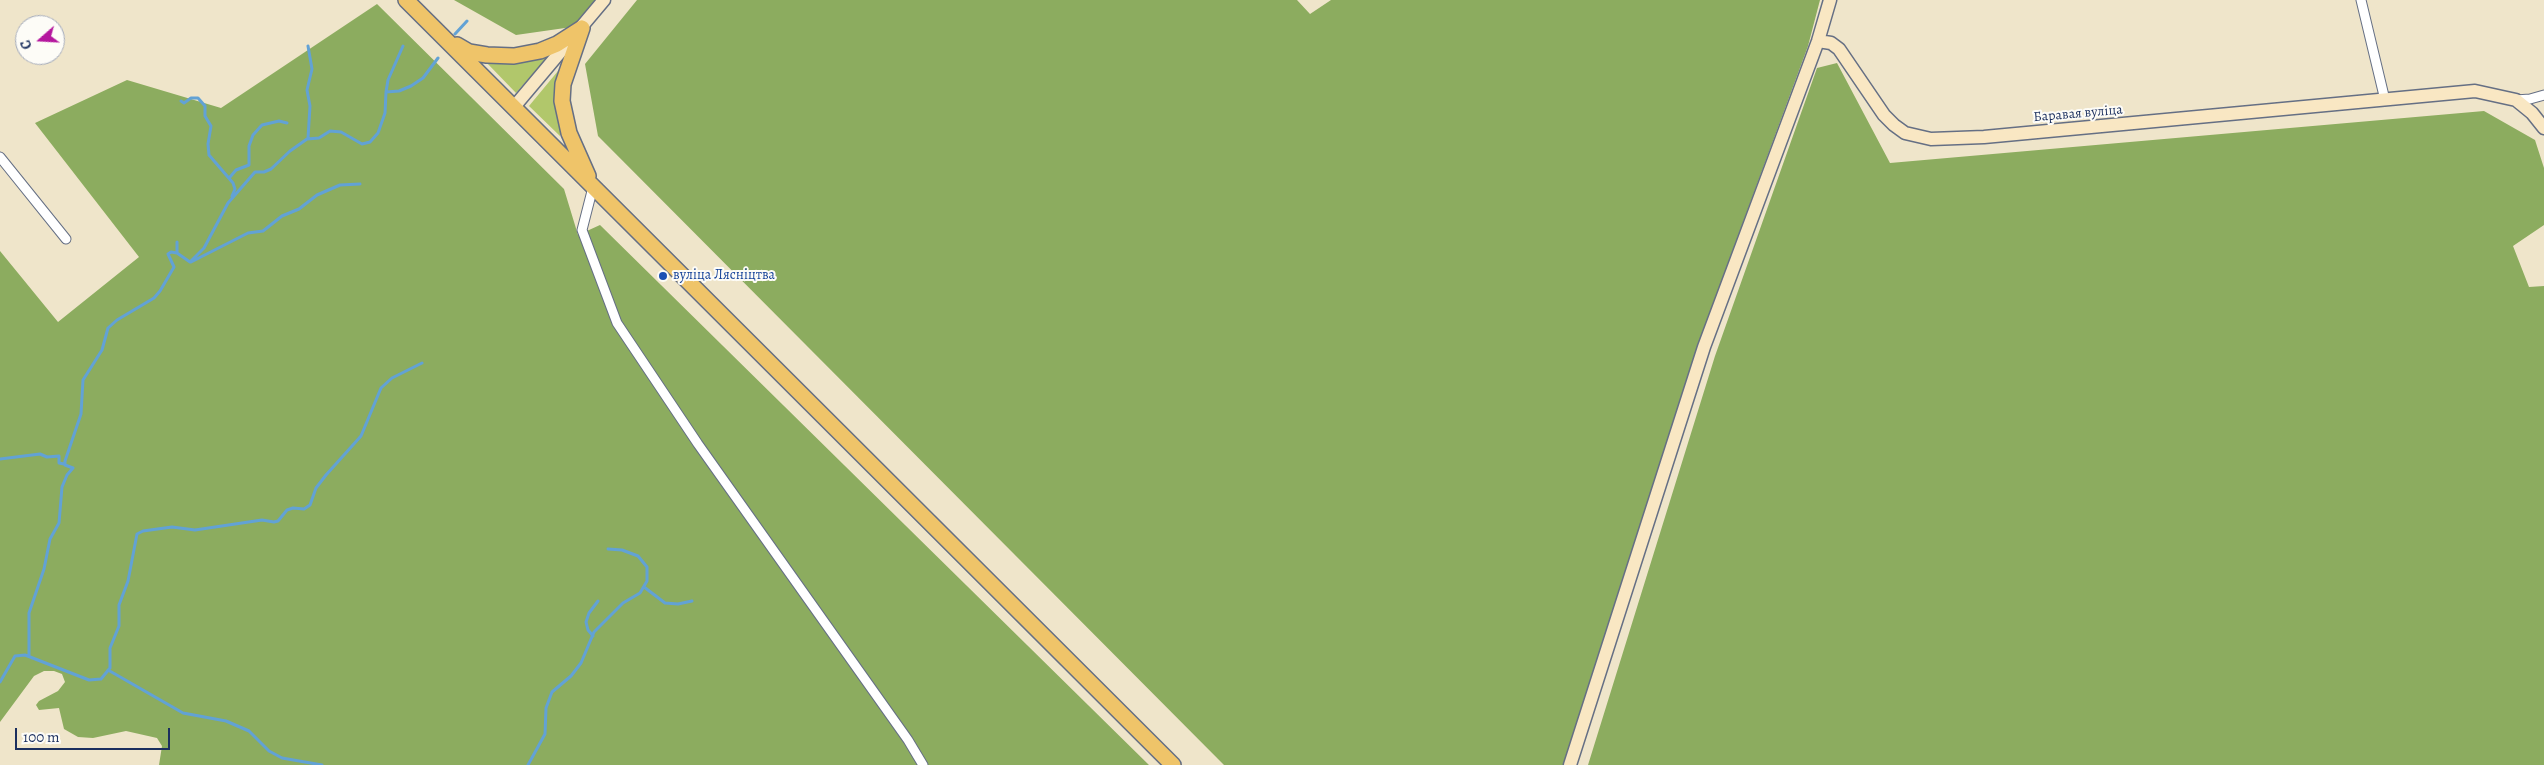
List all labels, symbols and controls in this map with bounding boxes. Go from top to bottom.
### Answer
north arrow [15,15,65,65]
text: С [16,38,37,52]
street label: Баравая вуліца [2033,102,2123,126]
place label: вуліца Лясніцтва [673,268,775,284]
marker: вуліца Лясніцтва [657,270,669,282]
scale bar [18,718,172,750]
text: 100 m [23,727,60,747]

